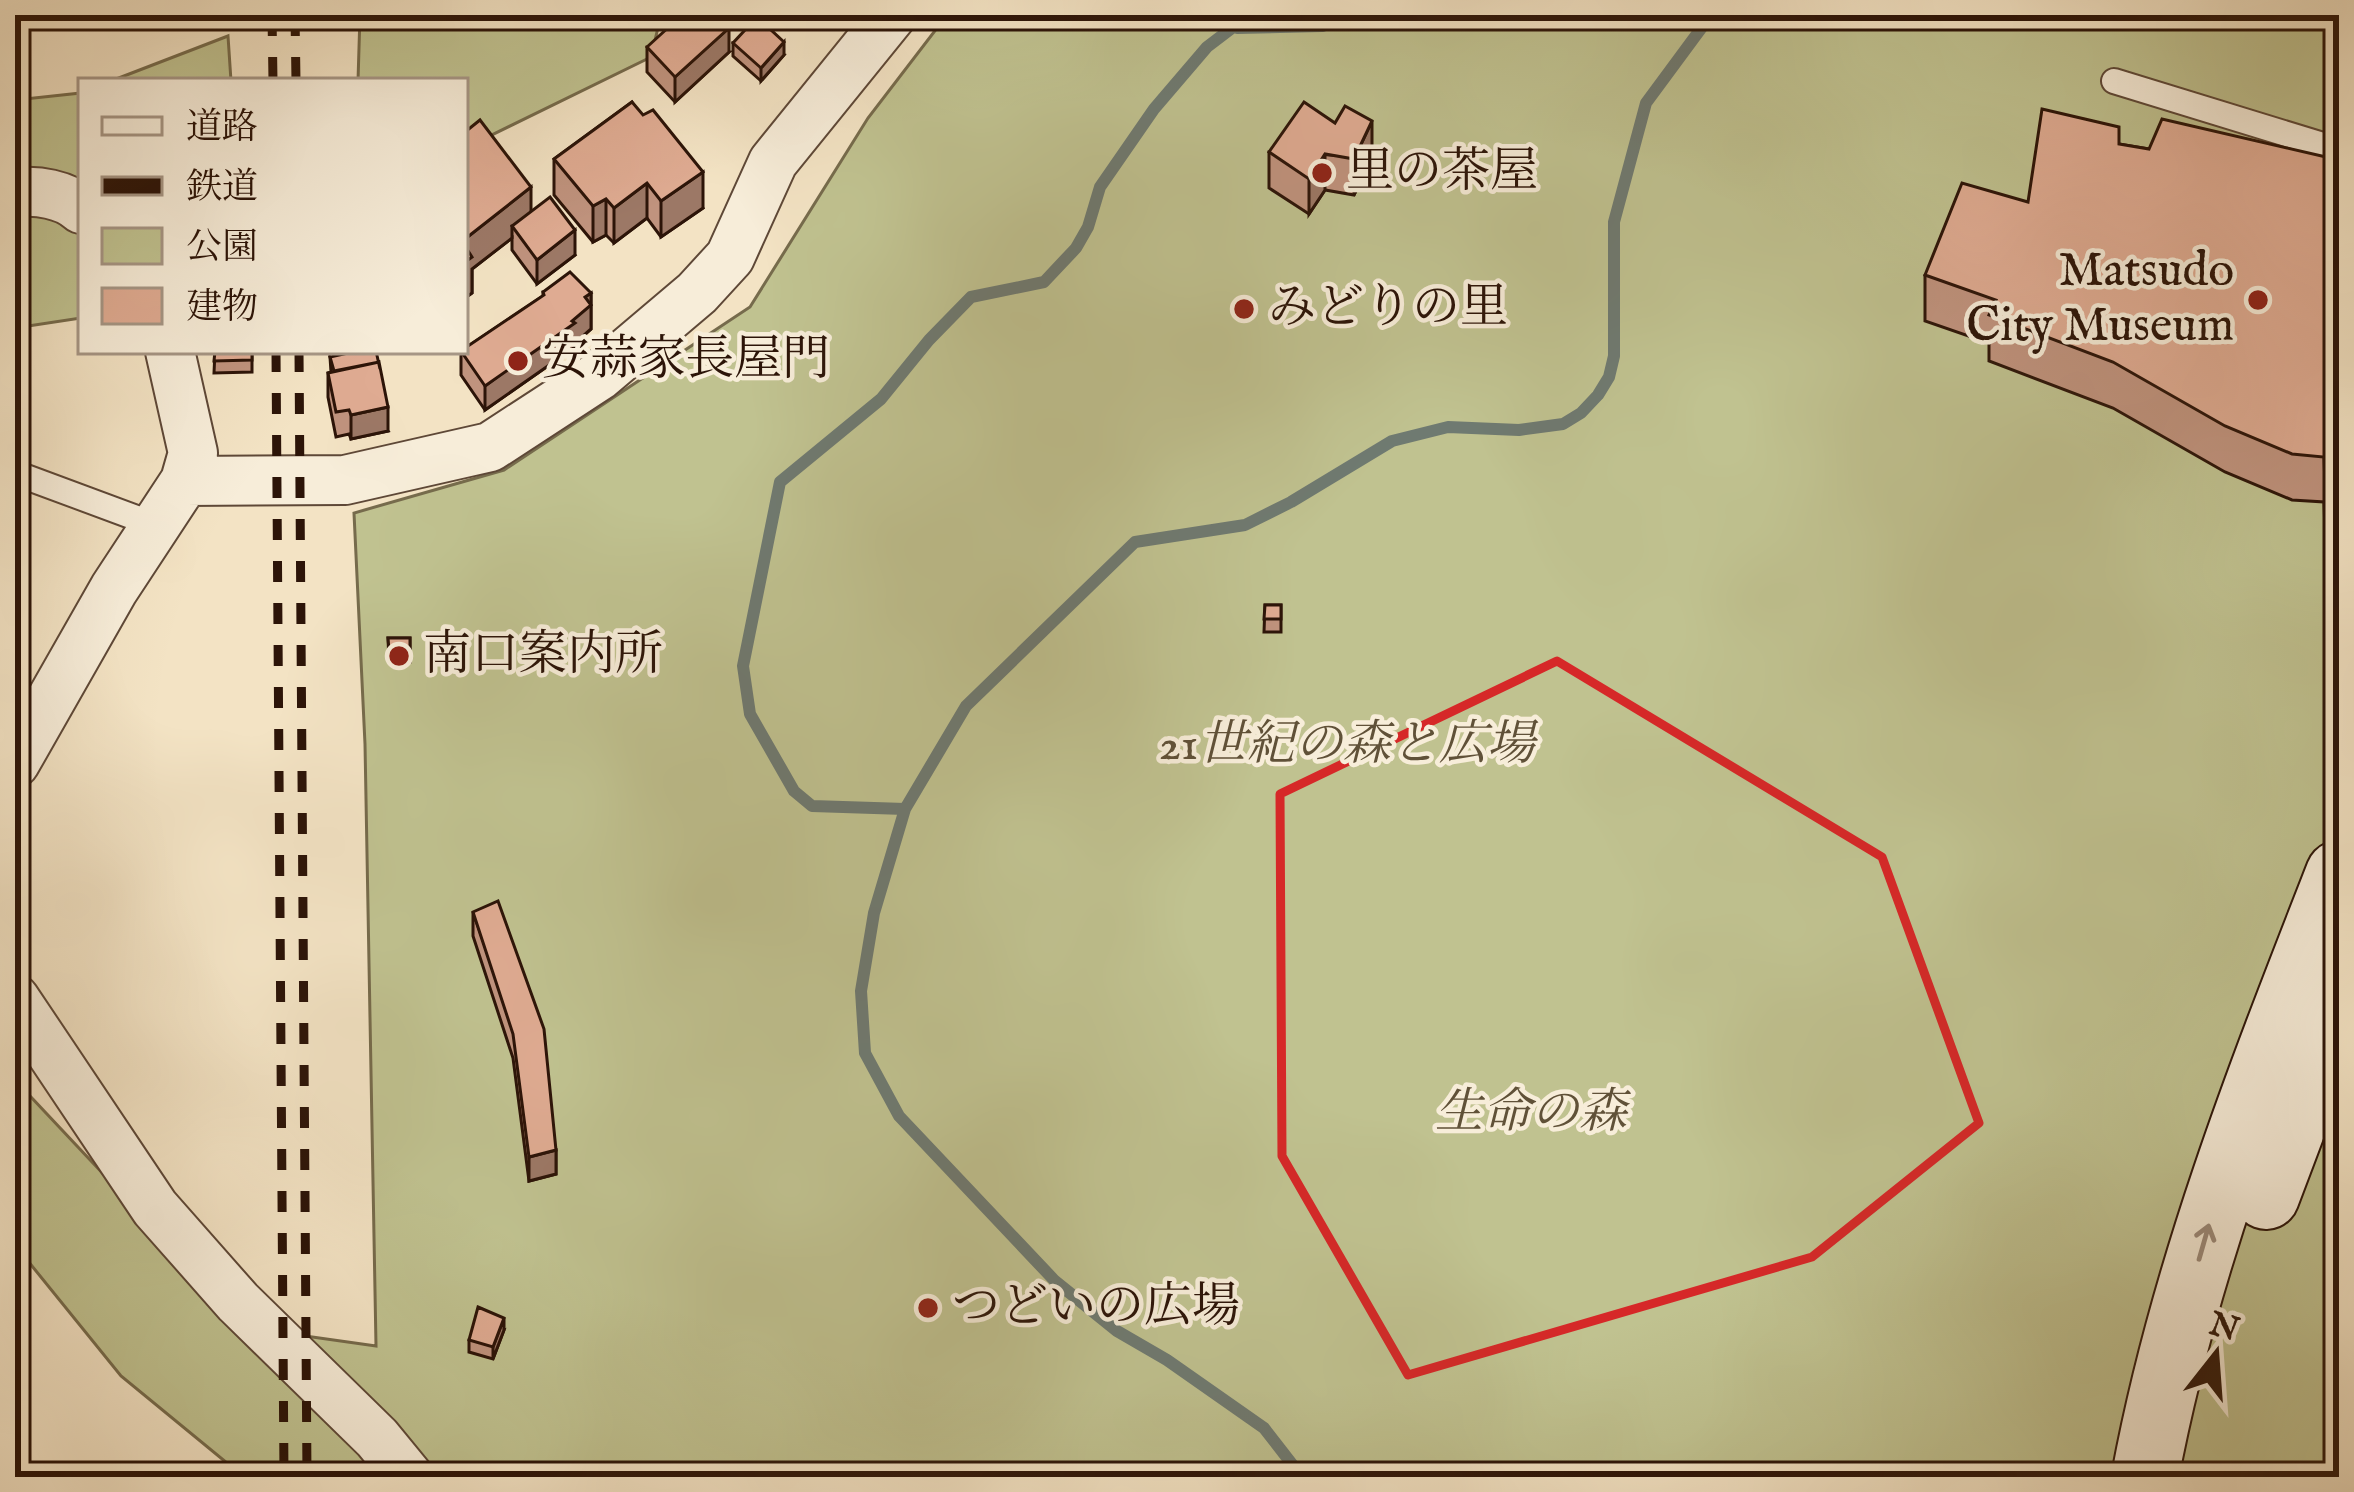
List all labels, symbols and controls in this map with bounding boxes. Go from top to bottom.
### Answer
legend [78,78,468,354]
text: 道路 [186,105,258,151]
place label: 里の茶屋 [1346,143,1538,203]
marker: 里の茶屋 [1309,160,1335,186]
text: 鉄道 [186,165,258,211]
text: 公園 [186,225,258,271]
place label: Matsudo City Museum [1966,242,2234,357]
place label: みどりの里 [1268,279,1508,339]
text: 建物 [186,285,258,331]
marker: Matsudo City Museum [2245,287,2271,313]
marker: みどりの里 [1231,296,1257,322]
place label: 安蒜家長屋門 [542,331,830,391]
marker: 安蒜家長屋門 [505,348,531,374]
place label: 南口案内所 [423,626,663,686]
marker: 南口案内所 [386,643,412,669]
park label: 21世紀の森と広場 [1159,716,1539,776]
park label: 生命の森 [1435,1084,1632,1144]
one-way arrow [2194,1223,2216,1261]
place label: つどいの広場 [952,1278,1240,1338]
north arrow [2156,1294,2276,1414]
marker: つどいの広場 [915,1295,941,1321]
text: N [2203,1304,2244,1353]

